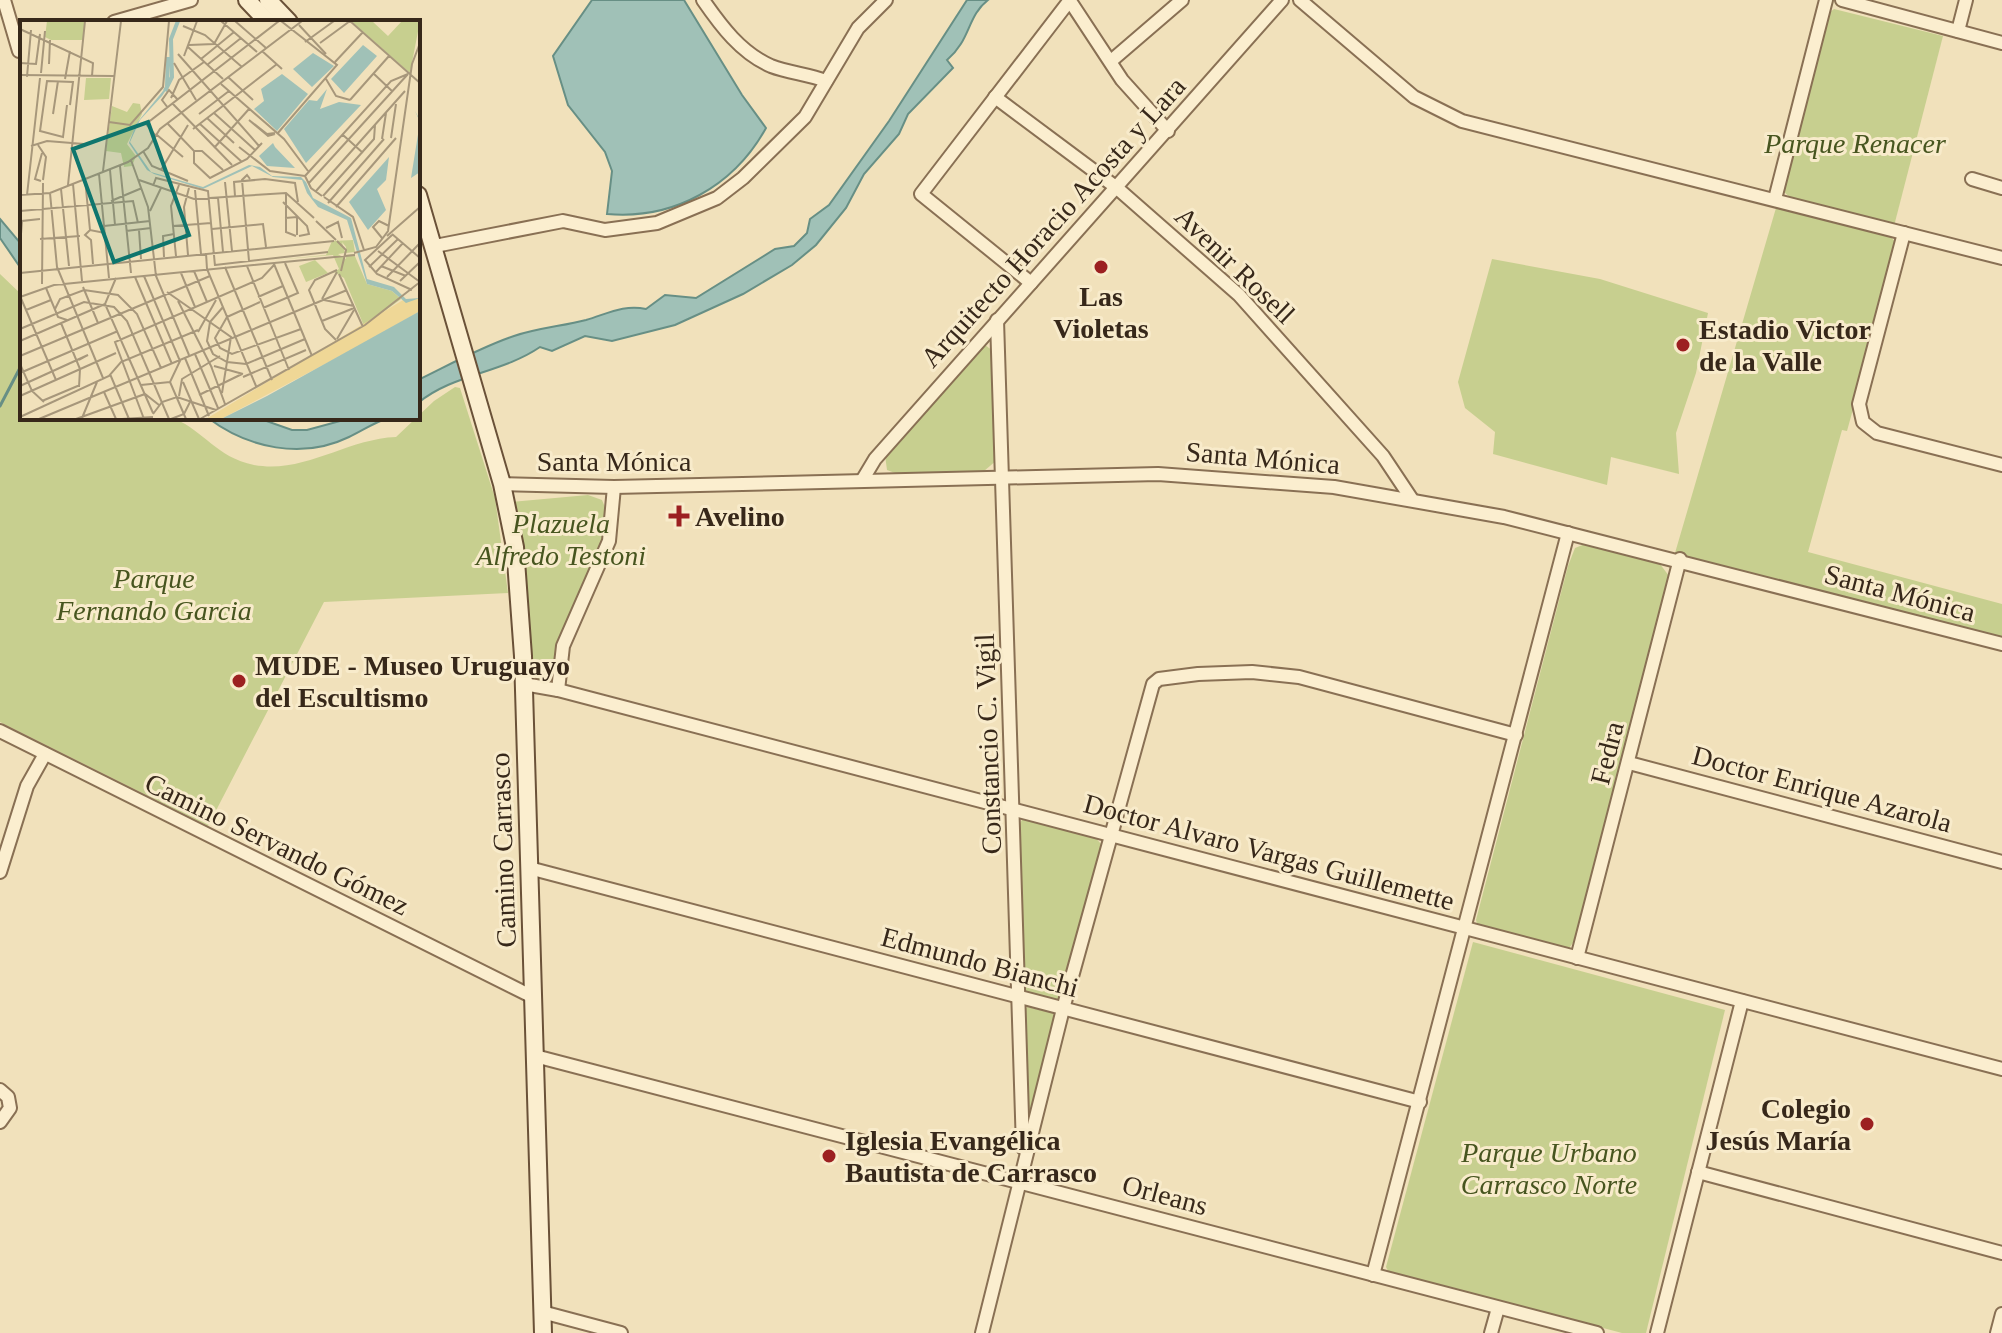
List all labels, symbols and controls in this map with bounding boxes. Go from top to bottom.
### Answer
inset map [20,20,420,420]
street label: Arquitecto Horacio Acosta y Lara [915,70,1192,373]
park label: Parque Renacer [1763,128,1946,159]
street label: Avenir Rosell [1169,200,1301,330]
marker: Las Violetas [1092,258,1110,276]
place label: Las Violetas [1053,281,1149,344]
place label: Estadio Victor de la Valle [1699,314,1871,377]
marker: Estadio Victor de la Valle [1674,336,1692,354]
street label: Santa Mónica [1185,436,1342,480]
street label: Santa Mónica [537,446,692,477]
place label: Avelino [695,501,785,532]
marker: Avelino [670,507,688,525]
park label: Plazuela Alfredo Testoni [474,508,646,571]
street label: Santa Mónica [1821,558,1979,628]
park label: Parque Fernando Garcia [55,563,252,626]
street label: Constancio C. Vigil [969,633,1007,855]
place label: MUDE - Museo Uruguayo del Escultismo [255,650,570,713]
marker: MUDE - Museo Uruguayo del Escultismo [230,672,248,690]
street label: Fedra [1584,718,1630,788]
street label: Doctor Enrique Azarola [1689,739,1956,839]
street label: Camino Carrasco [484,752,522,948]
street label: Camino Servando Gómez [140,767,414,921]
street label: Doctor Alvaro Vargas Guillemette [1080,788,1458,916]
street label: Edmundo Bianchi [878,921,1082,1003]
place label: Colegio Jesús María [1706,1093,1851,1156]
marker: Colegio Jesús María [1858,1115,1876,1133]
place label: Iglesia Evangélica Bautista de Carrasco [845,1125,1097,1188]
park label: Parque Urbano Carrasco Norte [1460,1137,1637,1200]
marker: Iglesia Evangélica Bautista de Carrasco [820,1147,838,1165]
street label: Orleans [1119,1169,1211,1221]

